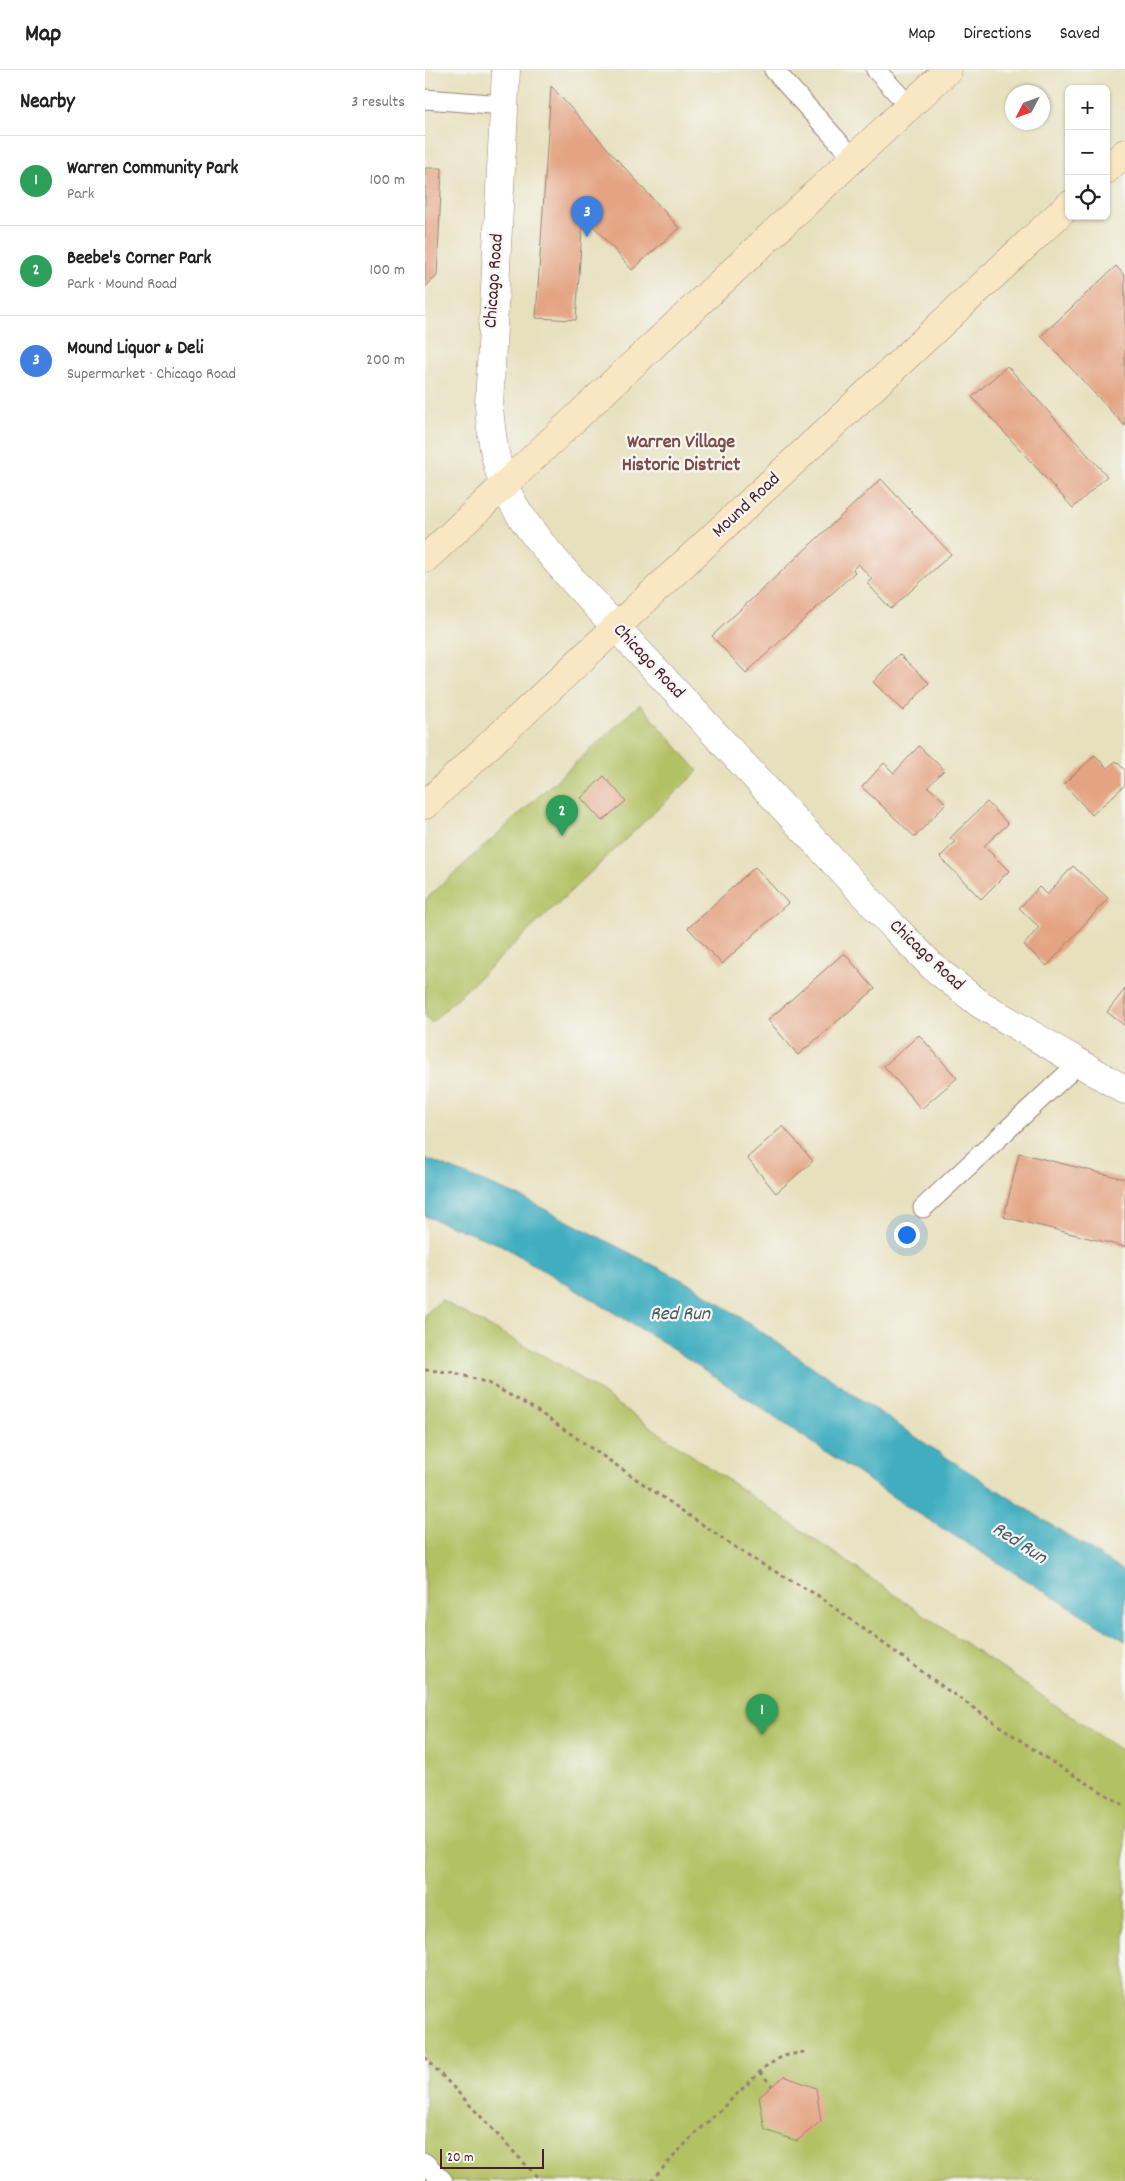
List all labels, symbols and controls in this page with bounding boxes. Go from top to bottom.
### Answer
text: Map [25,18,61,52]
text: Map [908,22,935,47]
text: Directions [963,22,1032,47]
text: Saved [1060,22,1100,47]
north arrow [1005,85,1050,130]
map controls [1065,85,1110,220]
button: + [1065,85,1110,130]
text: Nearby [20,88,75,118]
text: 3 results [351,91,405,114]
button: − [1065,130,1110,175]
text: Warren Community Park [67,156,238,183]
text: 1 [34,169,38,192]
text: 100 m [369,169,405,192]
button: locate [1065,175,1110,220]
text: Park [67,183,94,206]
pin: 3 [571,196,603,237]
street label: Chicago Road [478,233,512,329]
text: Beebe's Corner Park [67,246,211,273]
text: 2 [33,259,40,282]
text: 100 m [369,259,405,282]
text: Park · Mound Road [67,273,177,296]
text: Mound Liquor & Deli [67,336,203,363]
text: 3 [32,349,40,372]
text: 200 m [366,349,405,372]
text: Supermarket · Chicago Road [67,363,236,386]
district label: Warren Village Historic District [622,429,741,480]
street label: Mound Road [707,467,787,545]
street label: Chicago Road [606,618,690,706]
pin: 2 [546,795,578,836]
street label: Chicago Road [882,914,970,998]
your location [894,1222,920,1248]
water label: Red Run [650,1301,711,1329]
water label: Red Run [986,1516,1052,1573]
pin: 1 [746,1694,778,1735]
scale bar [440,2146,544,2169]
text: 20 m [447,2148,474,2168]

